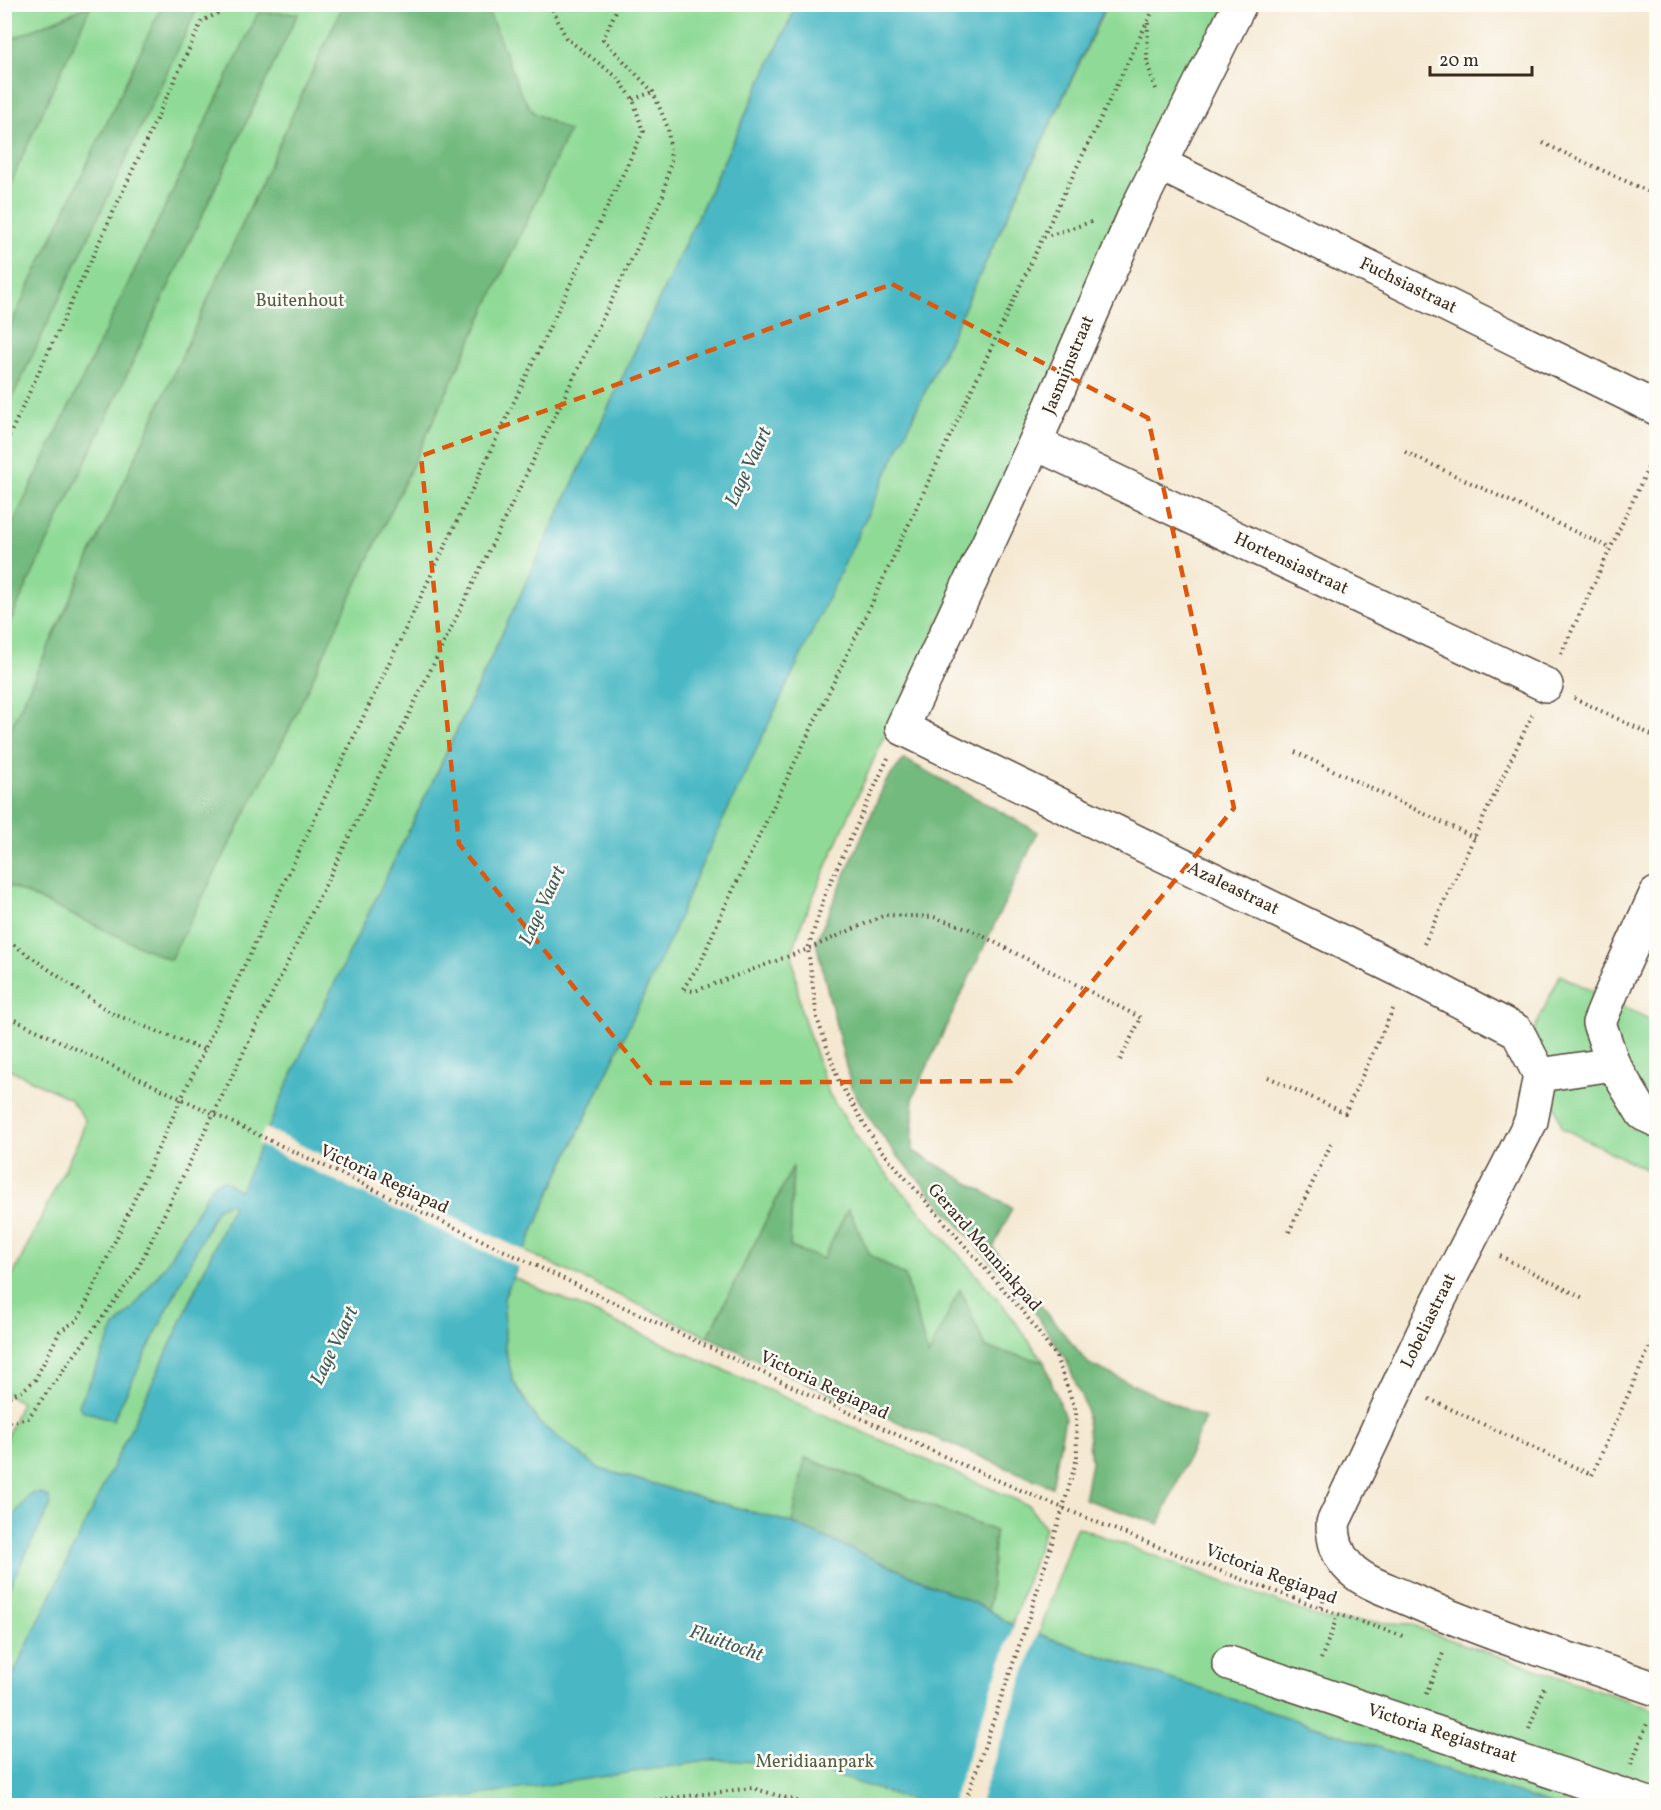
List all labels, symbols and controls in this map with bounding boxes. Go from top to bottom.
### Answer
scale bar [1430,39,1532,77]
text: 20 m [1439,49,1479,74]
street label: Fuchsiastraat [1355,252,1461,320]
park label: Buitenhout [256,289,344,314]
street label: Jasmijnstraat [1037,312,1101,418]
water label: Lage Vaart [718,422,780,511]
street label: Hortensiastraat [1230,527,1352,601]
street label: Azaleastraat [1183,856,1283,922]
water label: Lage Vaart [512,861,574,950]
street label: Victoria Regiapad [315,1139,453,1221]
street label: Gerard Monninkpad [921,1179,1047,1317]
street label: Lobeliastraat [1395,1269,1463,1373]
water label: Lage Vaart [304,1301,366,1390]
street label: Victoria Regiapad [755,1345,893,1427]
street label: Victoria Regiapad [1201,1538,1341,1612]
water label: Fluittocht [685,1618,767,1670]
street label: Victoria Regiastraat [1364,1698,1520,1770]
park label: Meridiaanpark [756,1750,875,1775]

